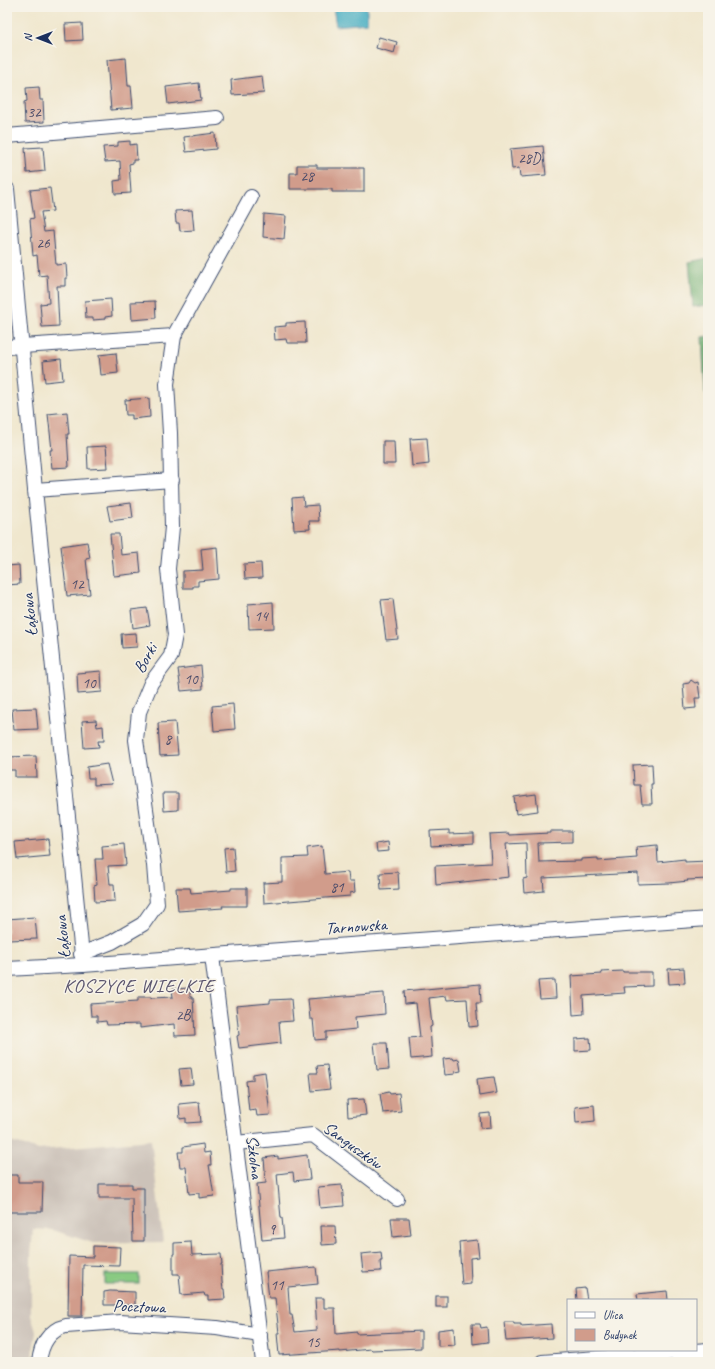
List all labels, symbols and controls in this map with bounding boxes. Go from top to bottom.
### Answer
north arrow [18,18,58,58]
text: N [21,32,35,41]
house number: 32 [27,103,42,122]
house number: 28D [518,149,541,168]
house number: 28 [300,167,315,186]
house number: 26 [36,234,51,253]
house number: 12 [70,575,85,594]
street label: Łąkowa [17,591,42,637]
house number: 14 [254,607,269,626]
street label: Borki [129,638,163,677]
house number: 10 [184,670,199,689]
house number: 10 [82,674,97,693]
house number: 8 [165,730,173,749]
house number: 81 [330,878,345,897]
street label: Łąkowa [50,913,75,959]
street label: Tarnowska [325,914,389,939]
district label: KOSZYCE WIELKIE [63,974,217,998]
house number: 2B [176,1006,191,1025]
street label: Sanguszków [319,1117,387,1174]
street label: Szkolna [241,1134,268,1181]
house number: 9 [269,1220,277,1239]
house number: 11 [270,1276,285,1295]
street label: Pocztowa [113,1295,167,1318]
legend [567,1299,697,1351]
text: Ulica [603,1307,624,1323]
text: Budynek [603,1327,638,1343]
house number: 15 [306,1333,321,1352]

